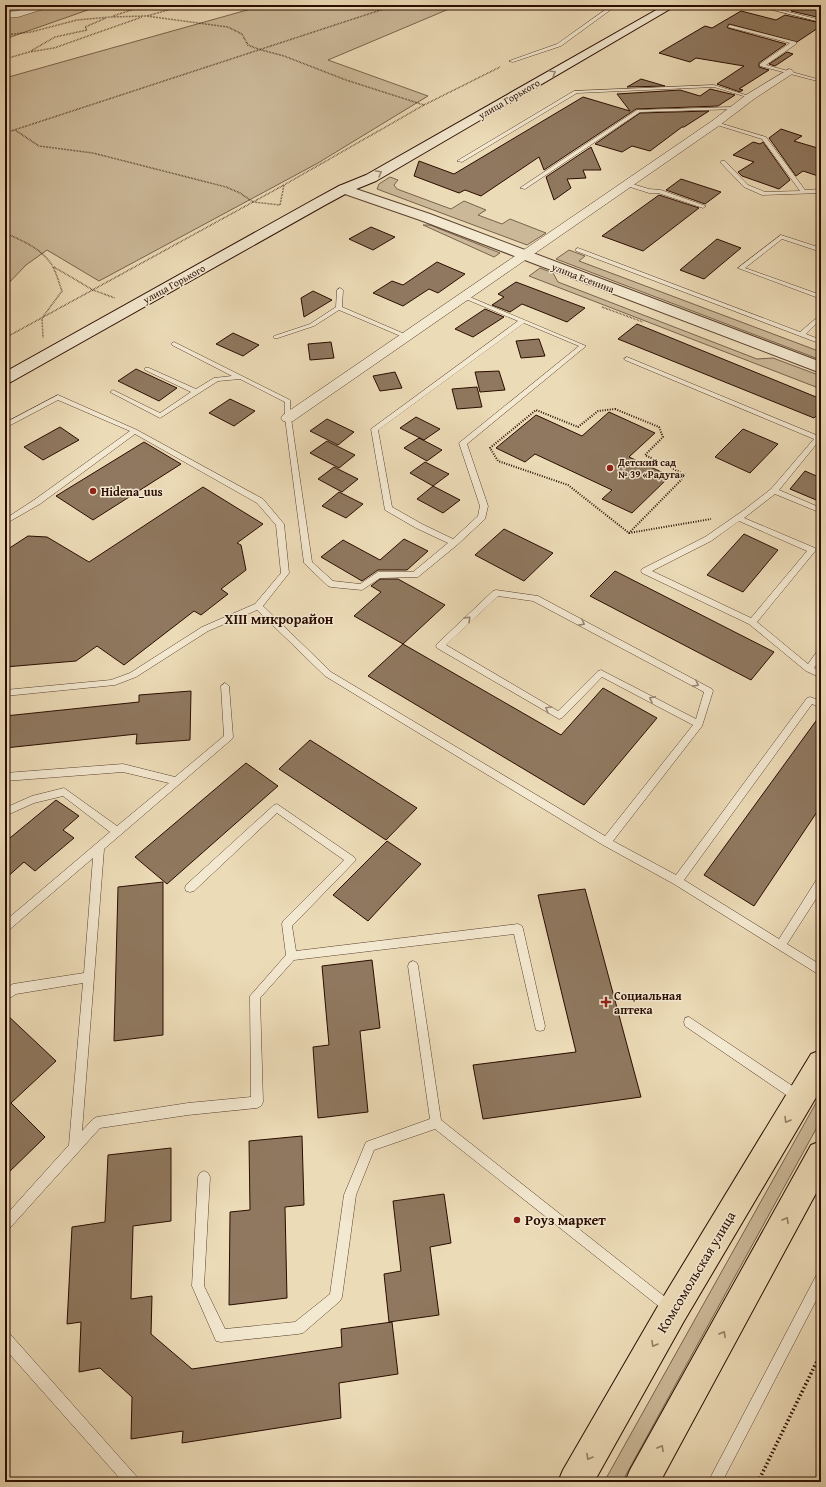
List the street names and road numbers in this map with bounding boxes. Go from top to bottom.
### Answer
street label: улица Горького [475,75,543,123]
street label: улица Есенина [549,259,617,297]
street label: улица Горького [139,261,208,308]
street label: Комсомольская улица [652,1207,740,1337]

